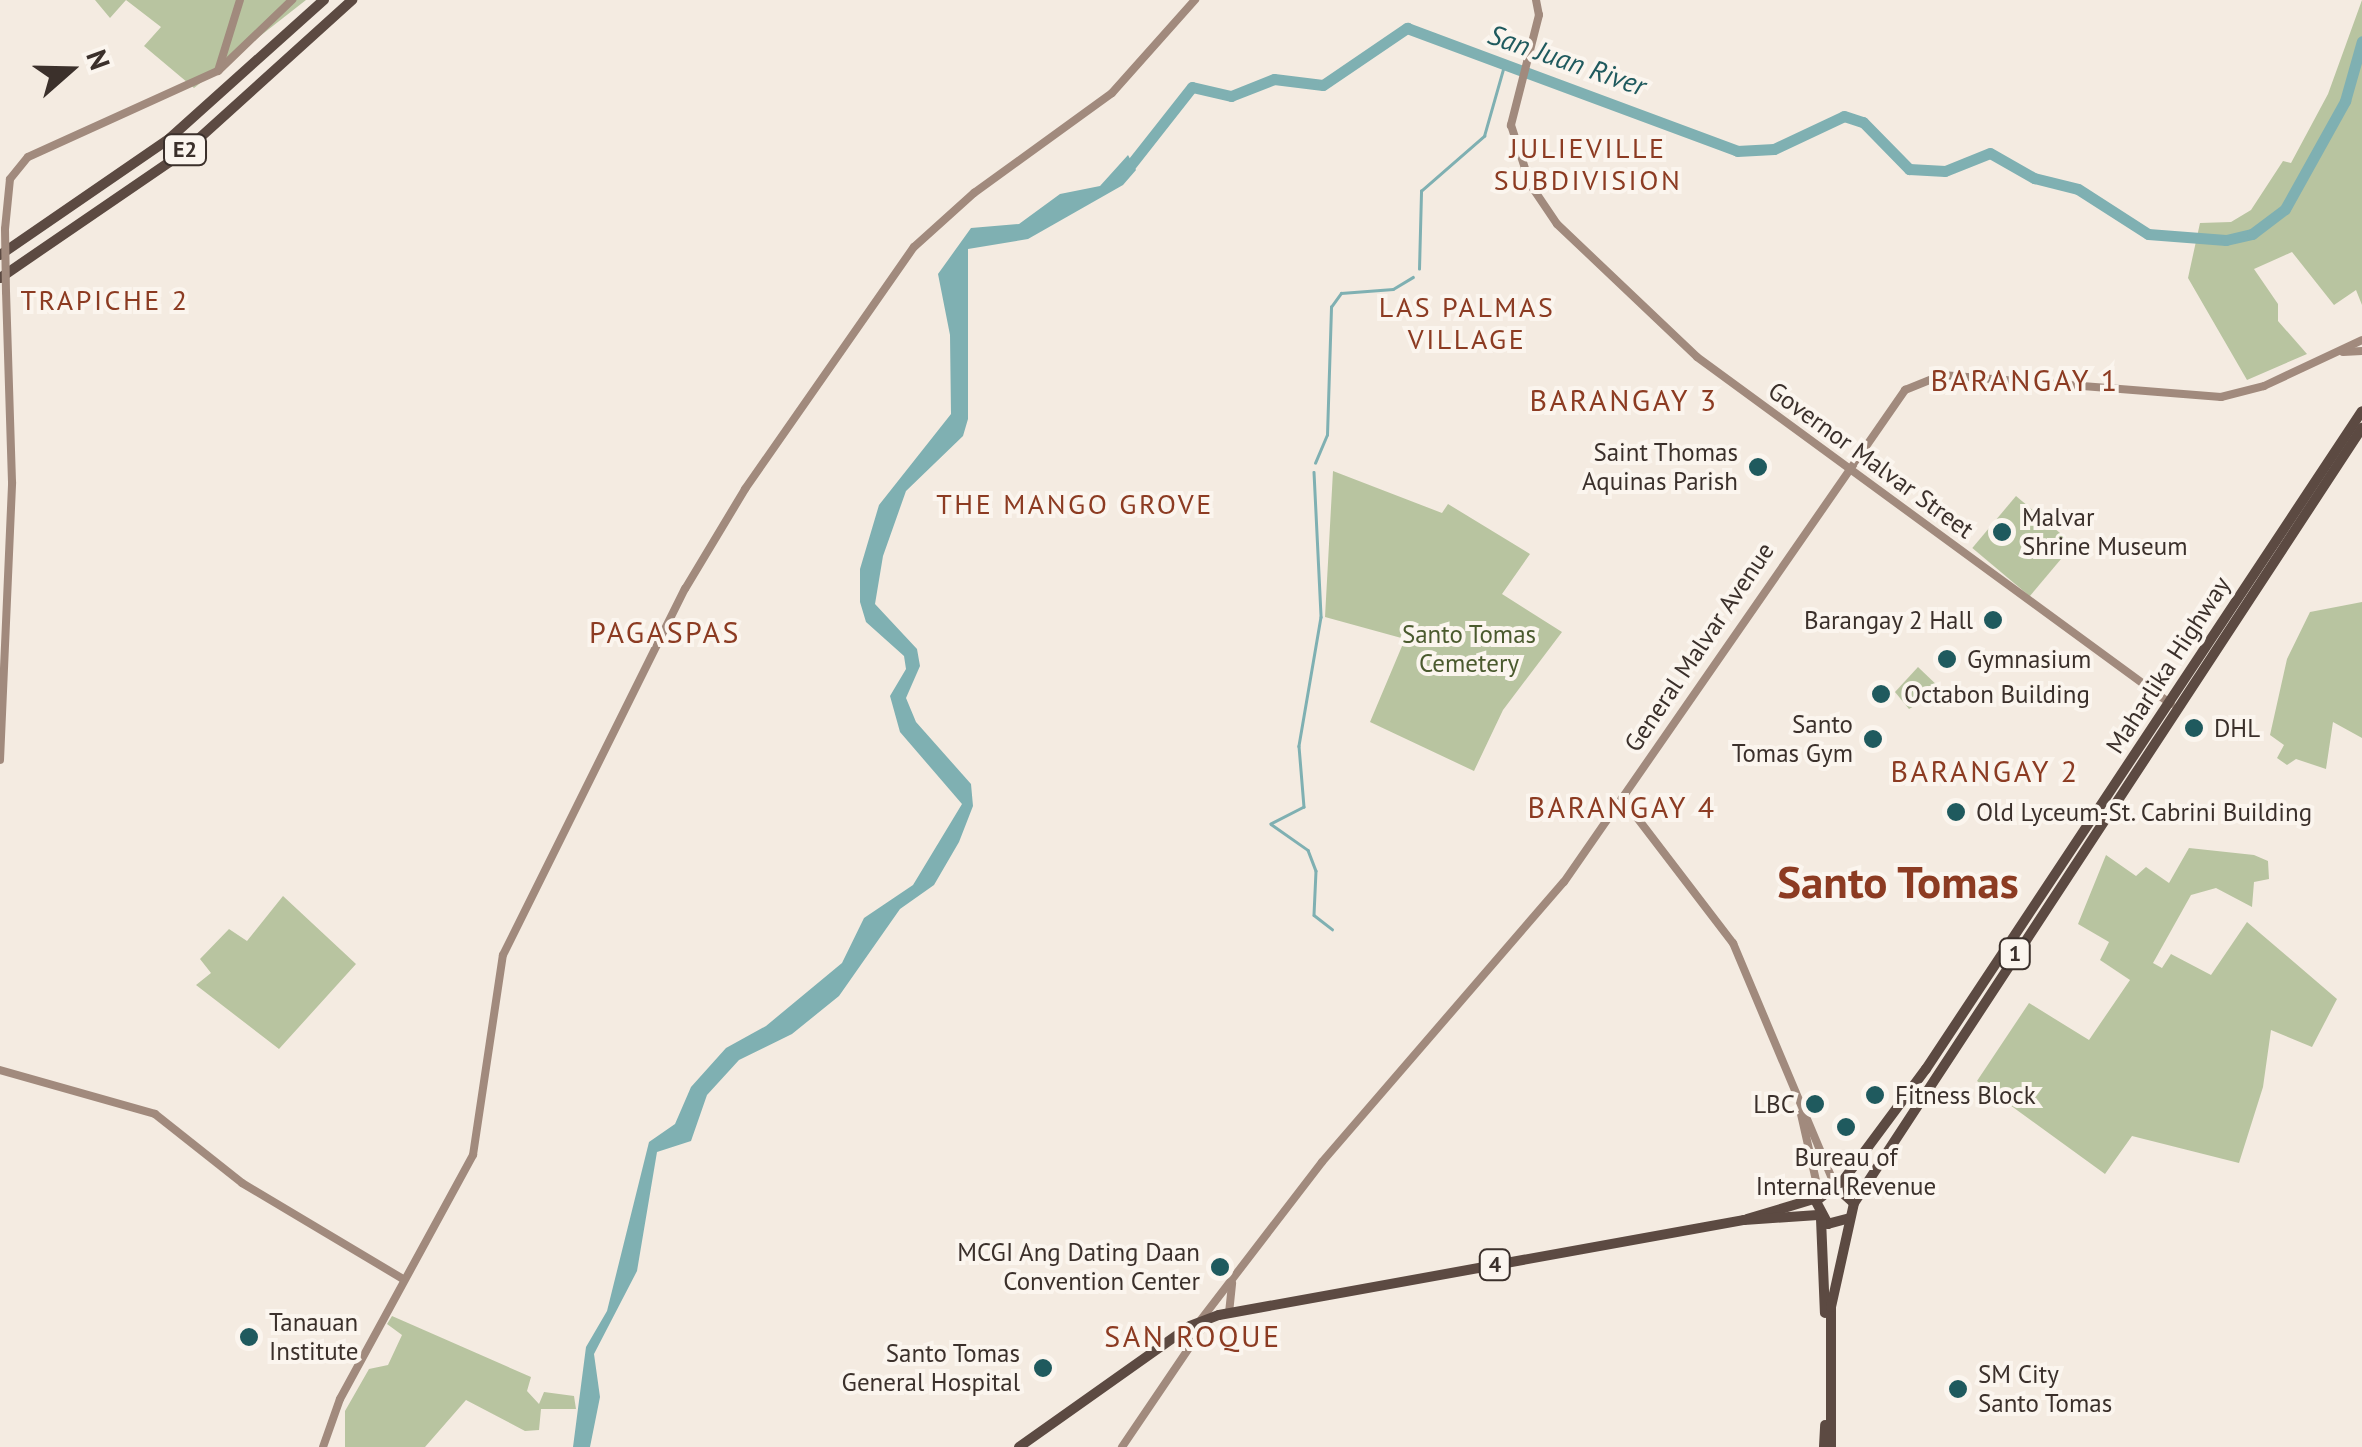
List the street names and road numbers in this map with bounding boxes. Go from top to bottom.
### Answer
road number: E2 [162,133,208,167]
street label: Governor Malvar Street [1762,375,1980,545]
street label: General Malvar Avenue [1618,536,1780,758]
street label: Maharlika Highway [2100,571,2236,759]
road number: 1 [1998,937,2032,971]
road number: 4 [1478,1248,1512,1282]

